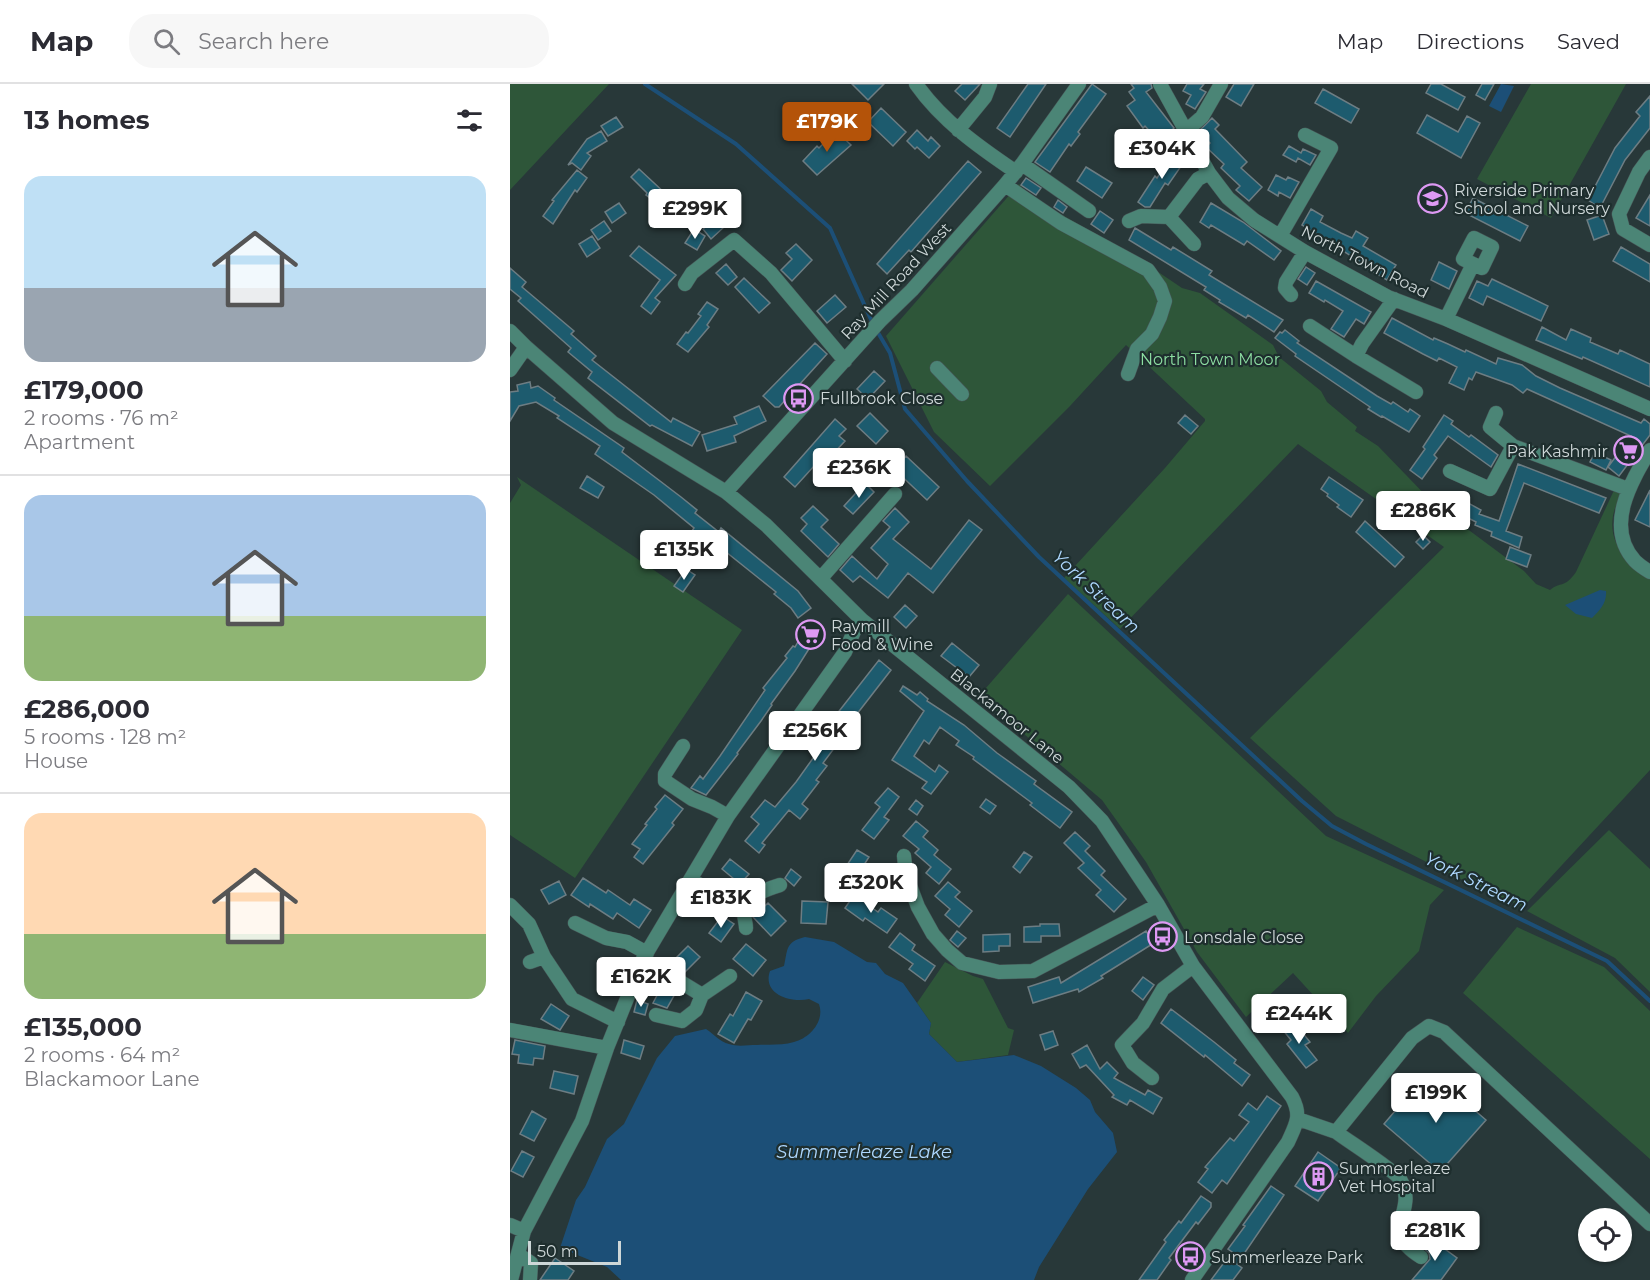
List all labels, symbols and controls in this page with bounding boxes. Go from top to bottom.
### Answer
search box [129,14,549,68]
text: Map [30,24,93,58]
icon: search [150,25,183,58]
text: Search here [198,28,329,55]
text: Map [1337,29,1383,54]
text: Directions [1416,29,1524,54]
text: Saved [1557,29,1620,54]
pin: £179K [785,102,869,153]
text: 13 homes [24,104,150,136]
icon: filters [453,104,486,137]
text: £179K [796,109,858,133]
pin: £304K [1120,129,1204,180]
text: £304K [1128,136,1196,160]
place label: Riverside Primary School and Nursery [1454,181,1610,218]
school or university icon: Riverside Primary School and Nursery [1417,183,1449,215]
pin: £299K [653,189,737,240]
text: £299K [662,196,728,220]
icon: home [201,215,309,323]
street label: Ray Mill Road West [837,218,955,343]
street label: North Town Road [1298,222,1432,302]
park label: North Town Moor [1140,350,1280,369]
text: £179,000 [24,374,144,406]
bus stop icon: Fullbrook Close [783,382,815,414]
place label: Fullbrook Close [820,389,943,408]
text: 2 rooms · 76 m² [24,406,179,430]
text: Apartment [24,430,135,454]
supermarket icon: Pak Kashmir [1613,435,1645,467]
place label: Pak Kashmir [1507,442,1608,461]
pin: £236K [817,448,901,499]
text: £236K [827,455,891,479]
pin: £286K [1381,491,1465,542]
text: £286K [1390,498,1456,522]
pin: £135K [642,530,726,581]
icon: home [201,534,309,642]
text: £135K [654,537,714,561]
water label: York Stream [1048,546,1144,638]
place label: Raymill Food & Wine [831,617,933,654]
supermarket icon: Raymill Food & Wine [794,619,826,651]
street label: Blackamoor Lane [946,664,1068,768]
text: £286,000 [24,693,150,725]
pin: £256K [773,711,857,762]
text: £256K [783,718,847,742]
text: 5 rooms · 128 m² [24,725,186,749]
text: House [24,749,88,773]
water label: York Stream [1421,848,1531,916]
icon: home [201,852,309,960]
pin: £320K [829,863,913,914]
text: £320K [838,870,904,894]
pin: £183K [679,878,763,929]
text: £183K [690,885,752,909]
bus stop icon: Lonsdale Close [1147,921,1179,953]
place label: Lonsdale Close [1184,928,1304,947]
pin: £162K [599,957,683,1008]
text: £162K [611,964,671,988]
pin: £244K [1257,994,1341,1045]
text: £244K [1265,1001,1333,1025]
text: £135,000 [24,1011,142,1043]
text: 2 rooms · 64 m² [24,1043,180,1067]
text: Blackamoor Lane [24,1067,200,1091]
pin: £199K [1394,1073,1478,1124]
text: £199K [1405,1080,1467,1104]
water label: Summerleaze Lake [776,1141,952,1163]
place label: Summerleaze Vet Hospital [1339,1159,1450,1196]
building icon: Summerleaze Vet Hospital [1302,1161,1334,1193]
map controls [1578,1208,1632,1262]
button: locate [1578,1208,1632,1262]
pin: £281K [1393,1211,1477,1262]
text: £281K [1405,1218,1465,1242]
scale bar [528,1238,621,1266]
bus stop icon: Summerleaze Park [1174,1241,1206,1273]
text: 50 m [537,1242,578,1261]
place label: Summerleaze Park [1211,1248,1364,1267]

